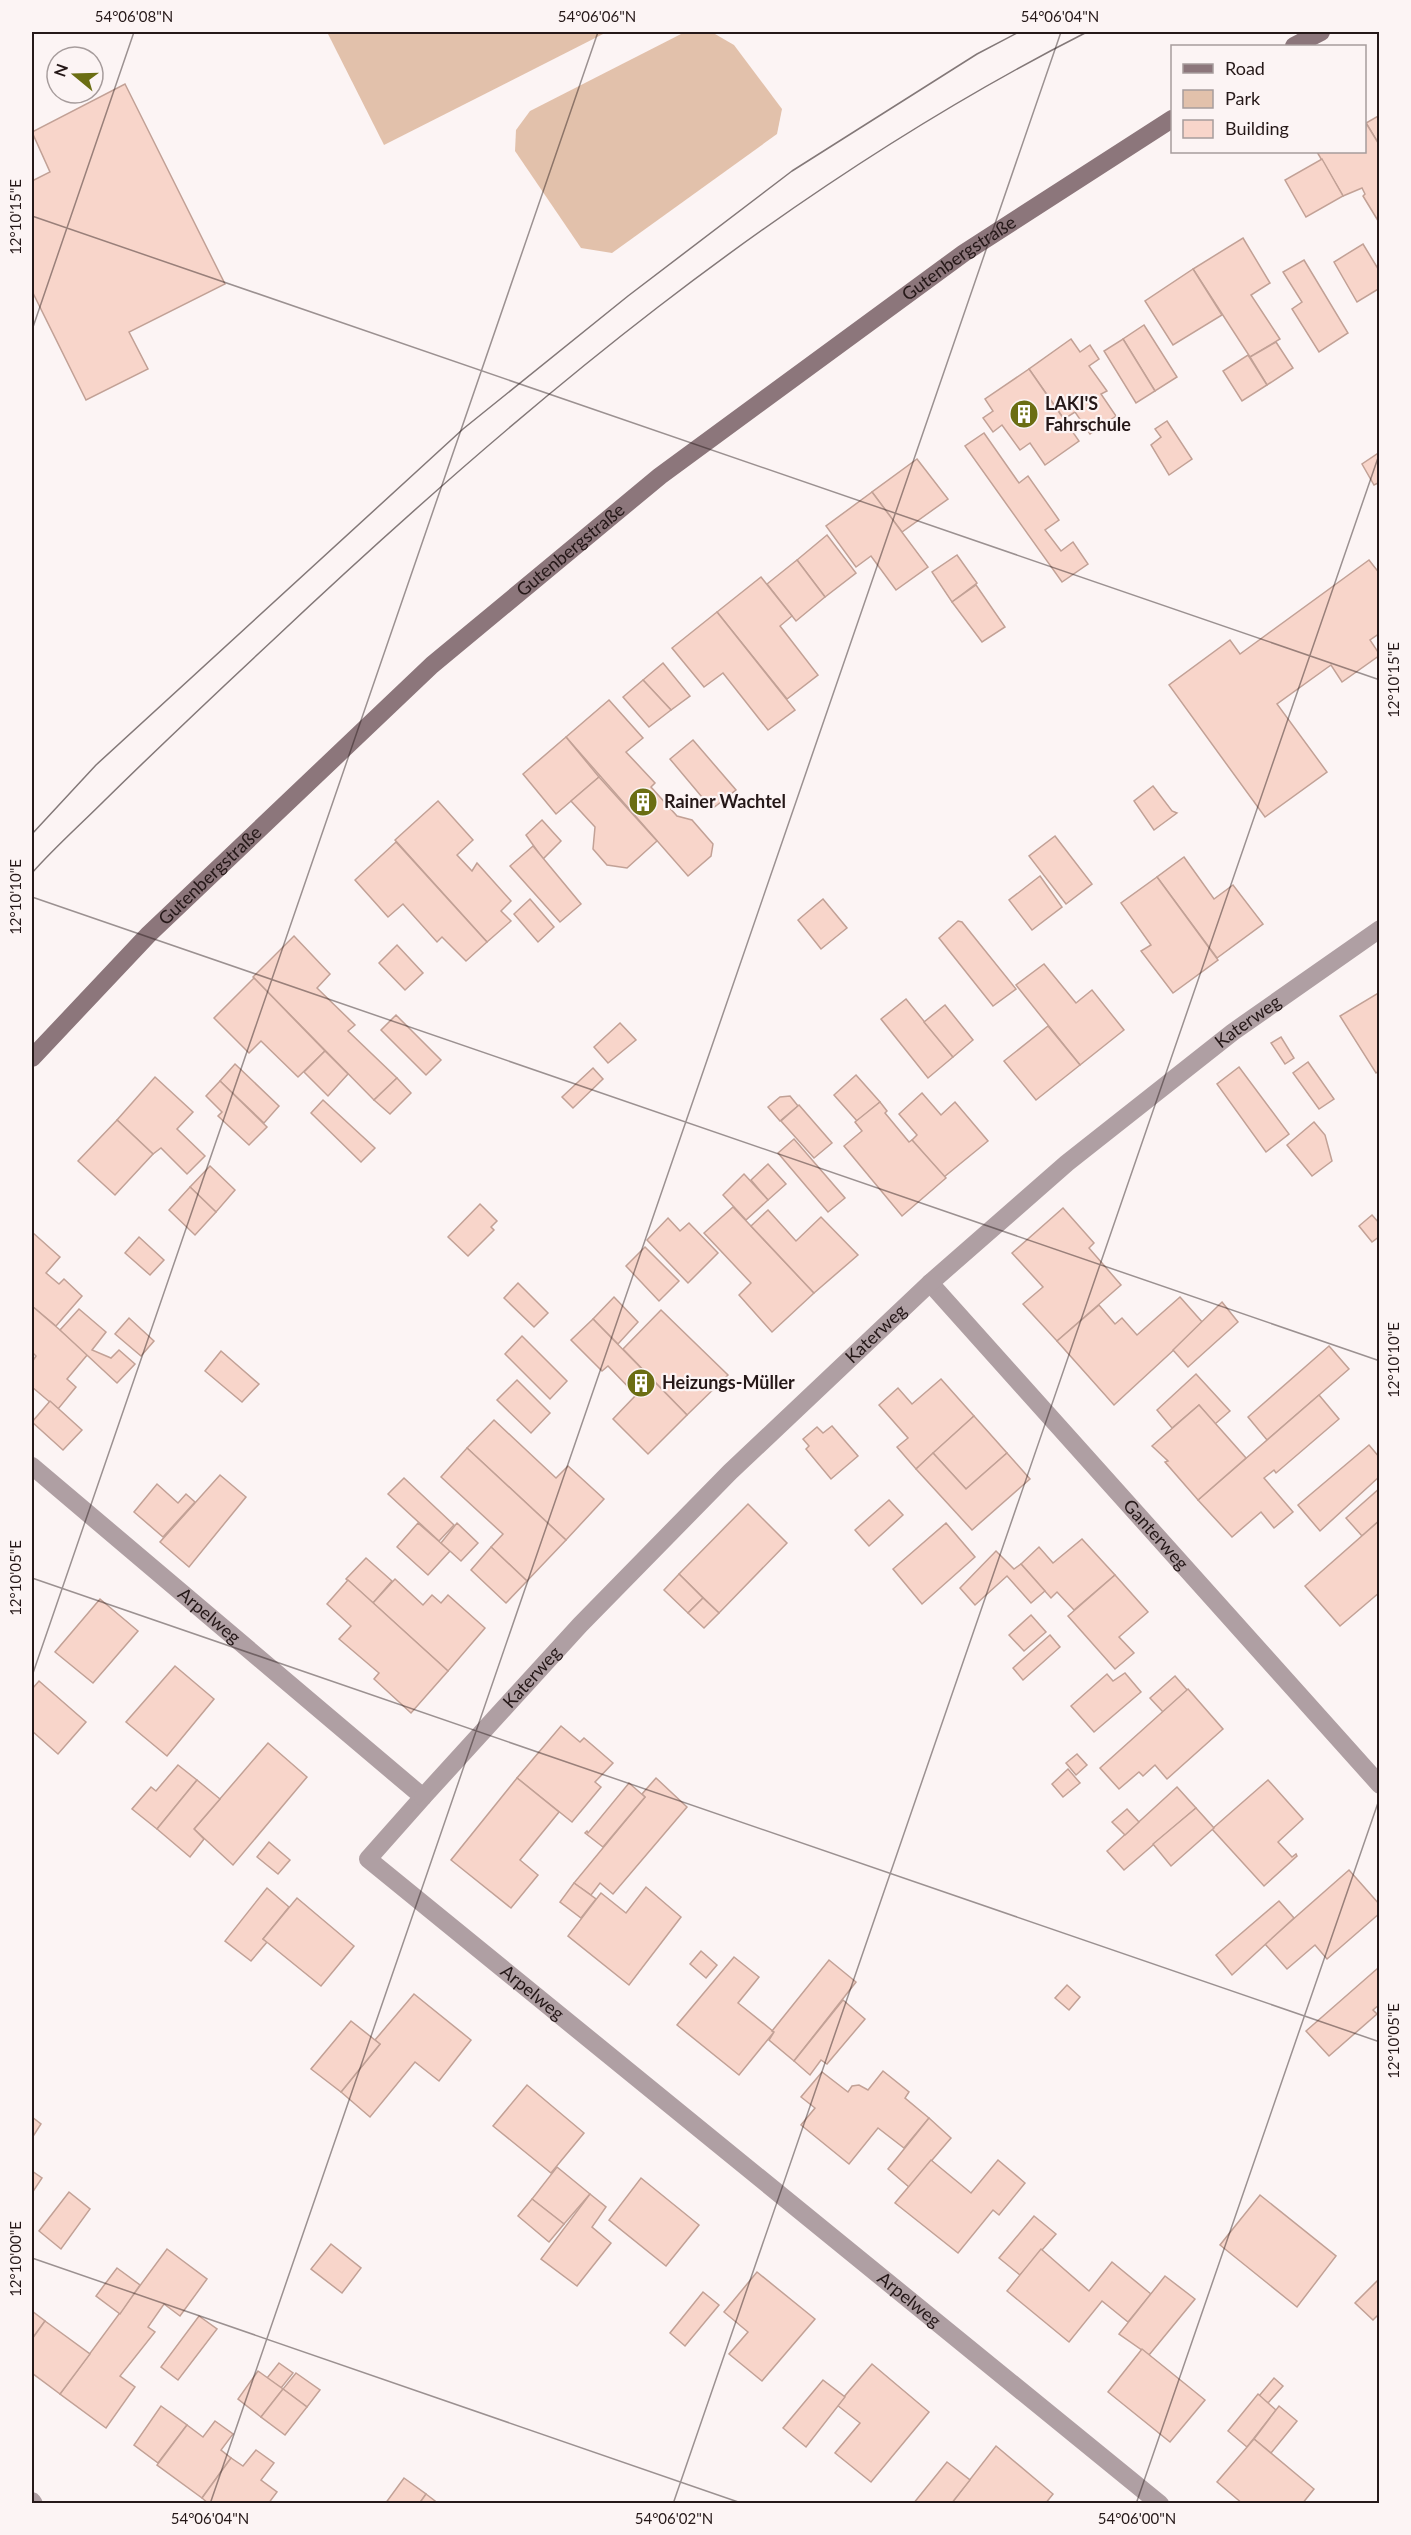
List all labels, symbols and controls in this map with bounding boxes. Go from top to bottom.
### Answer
text: 54°06'08"N [95,7,173,25]
text: 54°06'06"N [558,7,636,25]
text: 54°06'04"N [1021,7,1099,25]
north arrow [45,45,105,105]
legend [1171,45,1366,153]
text: Road [1225,57,1265,79]
text: N [49,61,71,79]
text: Park [1225,87,1261,109]
text: Building [1225,117,1289,139]
text: 12°10'15"E [6,179,24,255]
street label: Gutenbergstraße [897,210,1020,305]
place label: LAKI'S Fahrschule [1045,392,1131,435]
building icon: LAKI'S Fahrschule [1008,398,1040,430]
street label: Gutenbergstraße [511,498,629,601]
text: 12°10'15"E [1384,642,1402,718]
building icon: Rainer Wachtel [627,786,659,818]
place label: Rainer Wachtel [664,790,786,812]
street label: Gutenbergstraße [153,821,266,929]
text: 12°10'10"E [6,859,24,935]
street label: Katerweg [1210,990,1285,1052]
street label: Katerweg [840,1299,911,1367]
text: 12°10'10"E [1384,1322,1402,1398]
building icon: Heizungs-Müller [625,1367,657,1399]
place label: Heizungs-Müller [662,1371,795,1393]
street label: Ganterweg [1119,1494,1194,1574]
text: 12°10'05"E [6,1540,24,1616]
street label: Arpelweg [174,1582,246,1648]
street label: Katerweg [498,1641,565,1712]
street label: Arpelweg [497,1960,569,2024]
text: 12°10'05"E [1384,2003,1402,2079]
text: 12°10'00"E [6,2221,24,2297]
street label: Arpelweg [874,2267,946,2331]
text: 54°06'04"N [171,2509,249,2527]
text: 54°06'02"N [635,2509,713,2527]
text: 54°06'00"N [1098,2509,1176,2527]

